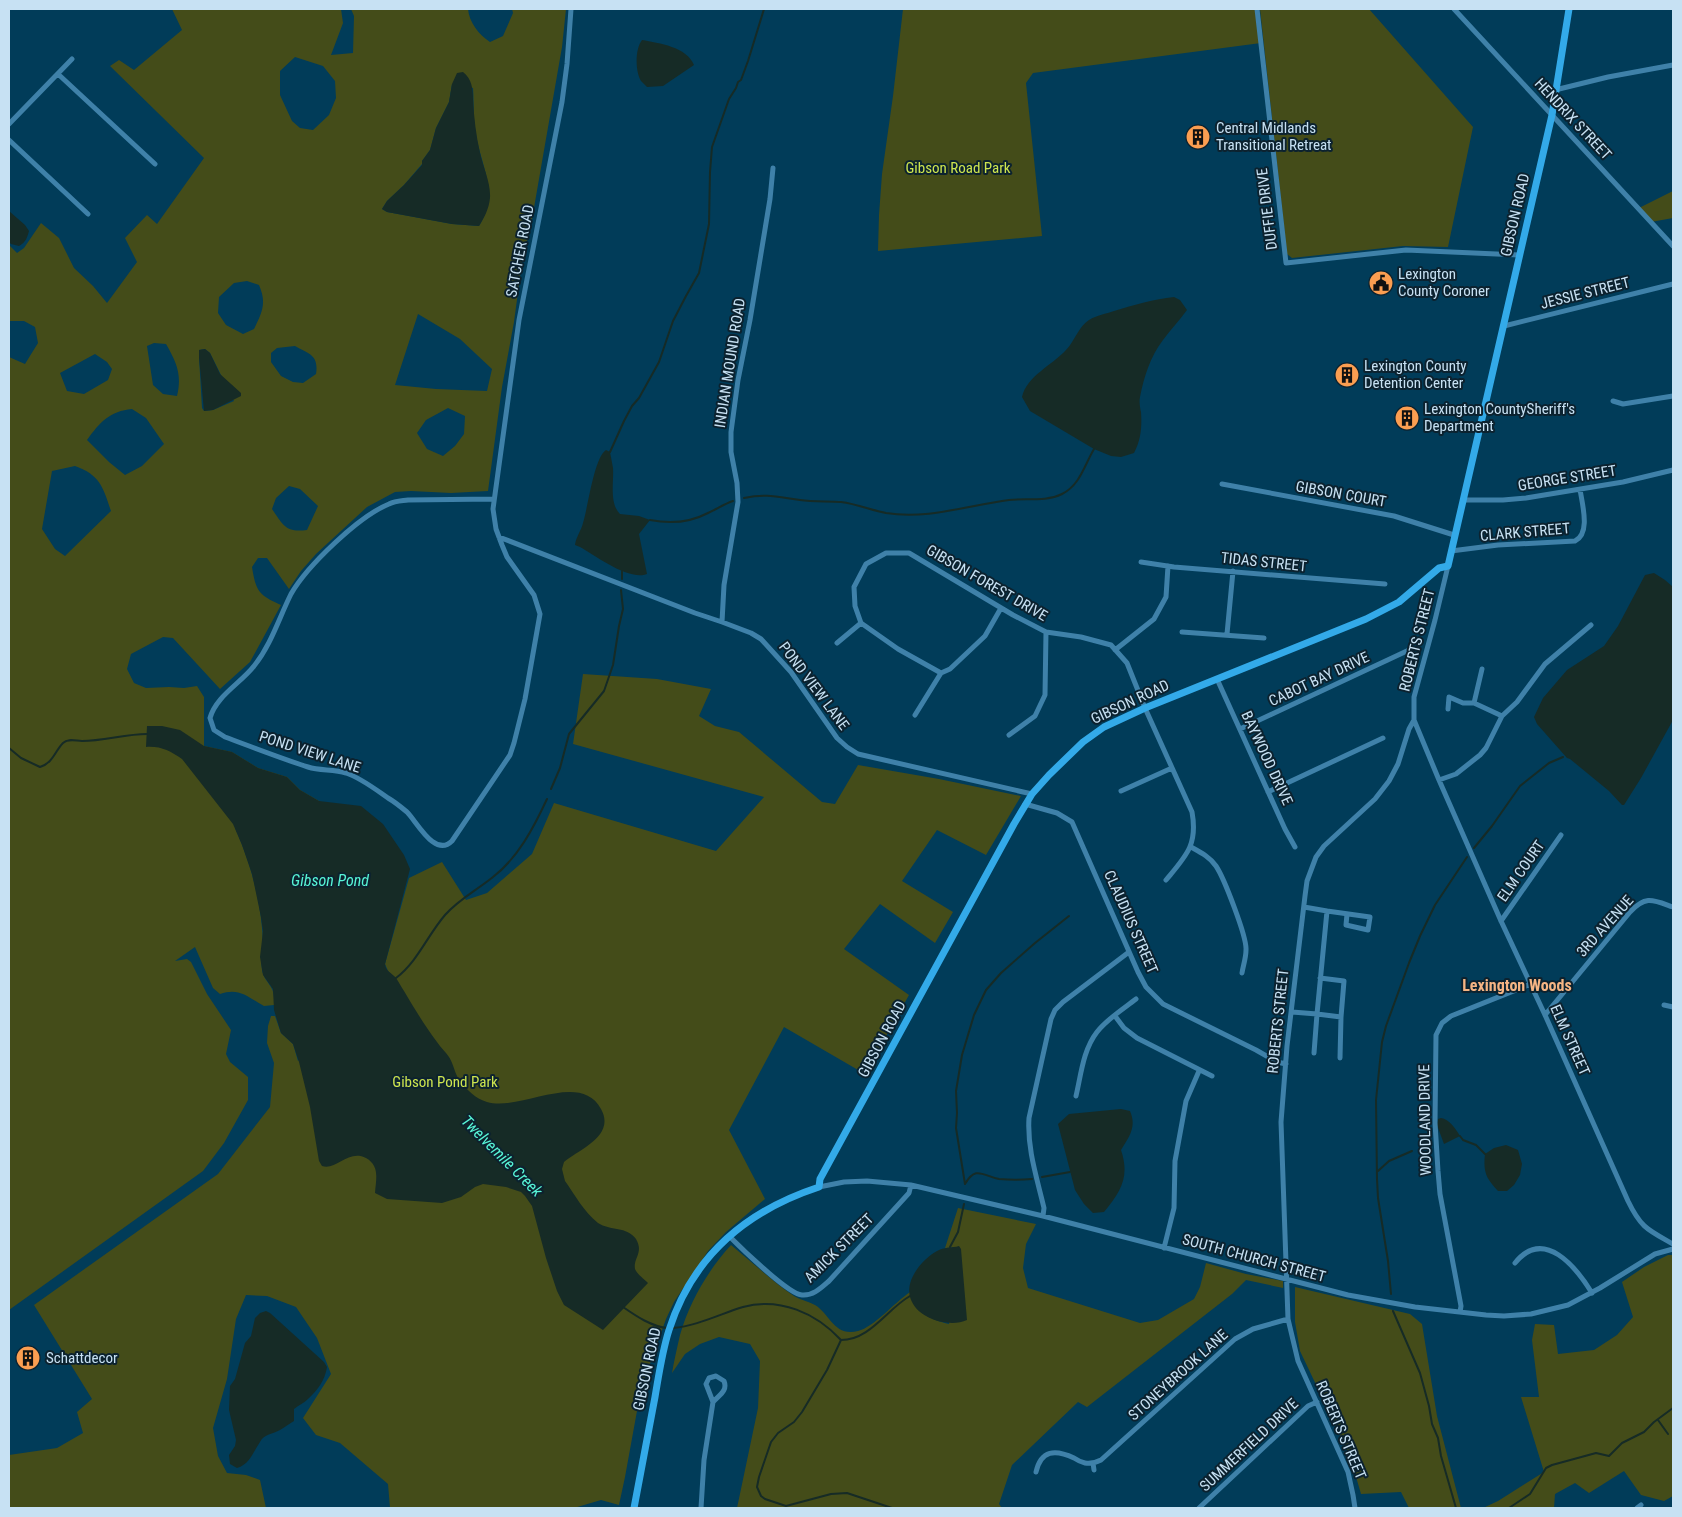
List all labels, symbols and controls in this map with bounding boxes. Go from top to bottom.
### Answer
street label: HENDRIX STREET [1531,75,1615,164]
place label: Central Midlands Transitional Retreat [1216,119,1332,154]
building icon: Central Midlands Transitional Retreat [1185,124,1211,150]
park label: Gibson Road Park [905,159,1011,177]
street label: DUFFIE DRIVE [1253,167,1281,251]
street label: GIBSON ROAD [1497,172,1533,258]
street label: SATCHER ROAD [502,203,538,299]
place label: Lexington County Coroner [1398,265,1490,300]
public building icon: Lexington County Coroner [1368,270,1394,296]
street label: JESSIE STREET [1539,273,1632,313]
street label: INDIAN MOUND ROAD [711,297,749,429]
place label: Lexington County Detention Center [1364,357,1467,392]
building icon: Lexington County Detention Center [1334,362,1360,388]
place label: Lexington CountySheriff's Department [1424,400,1575,435]
building icon: Lexington CountySheriff's Department [1394,405,1420,431]
street label: GEORGE STREET [1516,461,1618,495]
street label: GIBSON COURT [1294,477,1388,511]
street label: CLARK STREET [1479,519,1571,545]
street label: GIBSON FOREST DRIVE [923,541,1051,625]
street label: TIDAS STREET [1220,549,1308,575]
street label: ROBERTS STREET [1396,587,1439,693]
street label: POND VIEW LANE [775,638,853,734]
street label: CABOT BAY DRIVE [1266,648,1372,710]
street label: GIBSON ROAD [1088,676,1172,728]
street label: BAYWOOD DRIVE [1237,708,1297,808]
street label: POND VIEW LANE [257,727,363,777]
street label: ELM COURT [1493,837,1549,905]
street label: CLAUDIUS STREET [1100,868,1162,977]
water label: Gibson Pond [291,871,369,890]
street label: 3RD AVENUE [1573,892,1637,960]
street label: ROBERTS STREET [1264,967,1292,1074]
district label: Lexington Woods [1462,976,1572,995]
street label: GIBSON ROAD [854,998,910,1080]
street label: ELM STREET [1546,1002,1594,1078]
street label: WOODLAND DRIVE [1415,1064,1435,1176]
park label: Gibson Pond Park [392,1073,498,1091]
water label: Twelvemile Creek [457,1111,547,1201]
street label: AMICK STREET [801,1210,877,1286]
street label: SOUTH CHURCH STREET [1180,1230,1328,1286]
street label: GIBSON ROAD [629,1326,665,1412]
street label: STONEYBROOK LANE [1125,1326,1231,1424]
building icon: Schattdecor [15,1345,41,1371]
place label: Schattdecor [46,1349,118,1367]
street label: ROBERTS STREET [1312,1378,1370,1482]
street label: SUMMERFIELD DRIVE [1196,1395,1302,1495]

